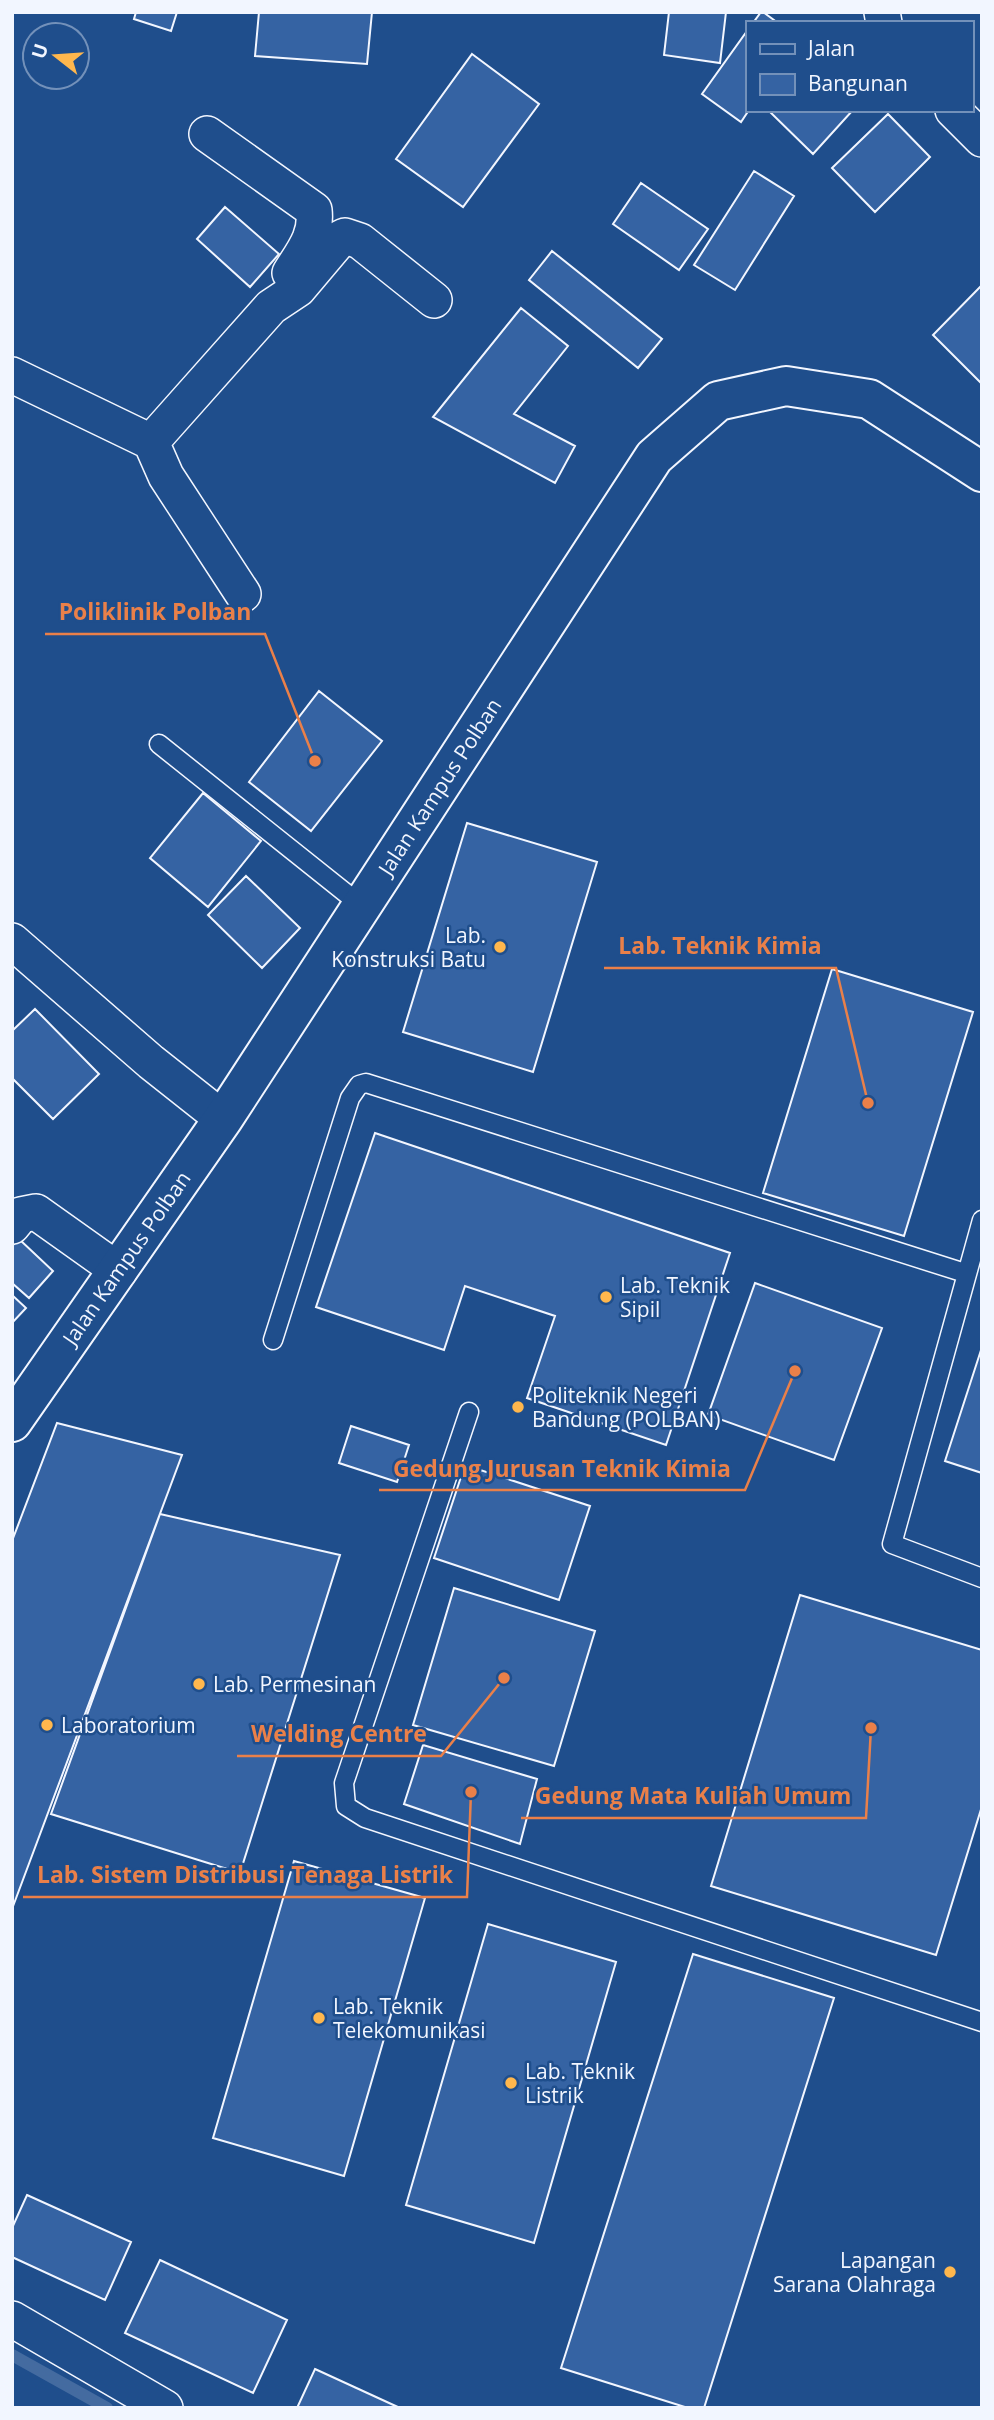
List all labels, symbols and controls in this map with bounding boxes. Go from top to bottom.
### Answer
north arrow [21,21,91,91]
legend [746,21,973,112]
text: Jalan [806,34,855,62]
text: U [25,40,54,62]
text: Bangunan [808,69,908,97]
callout: Poliklinik Polban [45,590,265,634]
text: Poliklinik Polban [59,595,251,627]
street label: Jalan Kampus Polban [370,693,507,882]
place label: Lab. Konstruksi Batu [331,921,486,973]
callout: Lab. Teknik Kimia [604,924,836,968]
text: Lab. Teknik Kimia [618,929,822,961]
marker: Lab. Konstruksi Batu [492,939,508,955]
street label: Jalan Kampus Polban [55,1165,197,1352]
place label: Lab. Teknik Sipil [620,1271,730,1323]
marker: Lab. Teknik Sipil [598,1289,614,1305]
place label: Politeknik Negeri Bandung (POLBAN) [532,1381,721,1433]
marker: Politeknik Negeri Bandung (POLBAN) [510,1399,526,1415]
callout: Gedung Jurusan Teknik Kimia [379,1446,745,1490]
text: Gedung Jurusan Teknik Kimia [393,1452,731,1484]
place label: Lab. Permesinan [213,1670,376,1698]
marker: Lab. Permesinan [191,1676,207,1692]
place label: Laboratorium [61,1711,196,1739]
callout: Welding Centre [237,1712,441,1756]
marker: Laboratorium [39,1717,55,1733]
text: Welding Centre [251,1717,427,1749]
callout: Gedung Mata Kuliah Umum [521,1774,866,1818]
text: Gedung Mata Kuliah Umum [535,1779,851,1811]
callout: Lab. Sistem Distribusi Tenaga Listrik [23,1853,467,1897]
text: Lab. Sistem Distribusi Tenaga Listrik [37,1858,454,1890]
place label: Lab. Teknik Telekomunikasi [333,1992,486,2044]
marker: Lab. Teknik Telekomunikasi [311,2010,327,2026]
place label: Lab. Teknik Listrik [525,2057,635,2109]
marker: Lab. Teknik Listrik [503,2075,519,2091]
place label: Lapangan Sarana Olahraga [773,2246,936,2298]
marker: Lapangan Sarana Olahraga [942,2264,958,2280]

